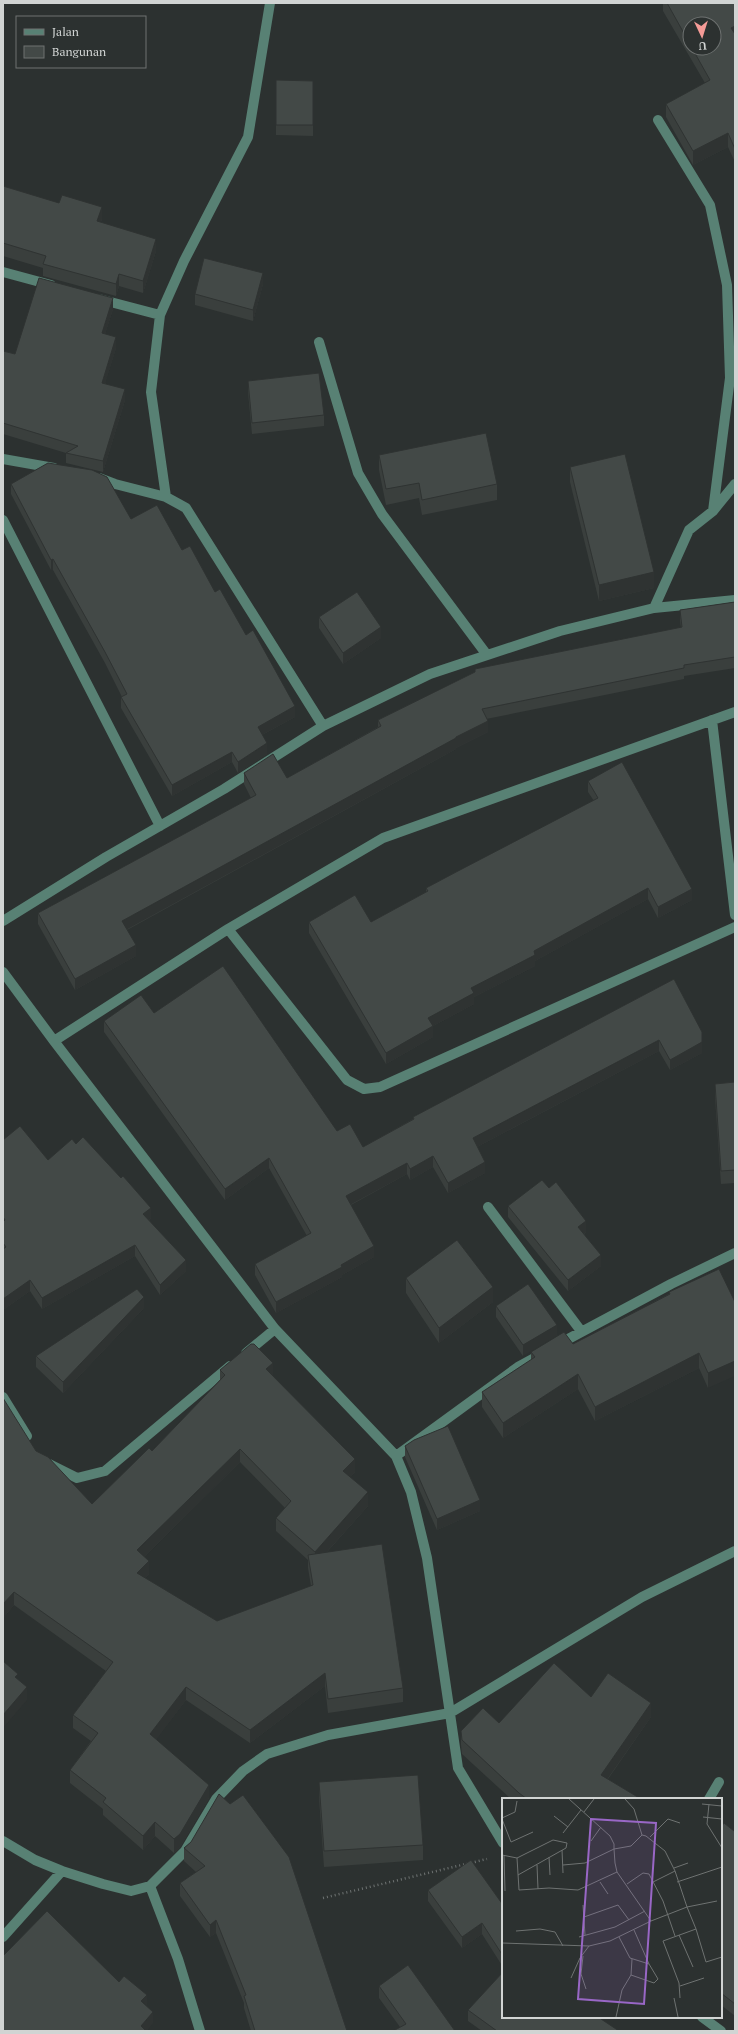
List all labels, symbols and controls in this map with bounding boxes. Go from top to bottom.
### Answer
legend [16,16,146,68]
north arrow [682,16,722,56]
text: Jalan [52,24,79,39]
text: U [698,39,707,53]
text: Bangunan [52,44,106,59]
inset map [502,1798,722,2018]

